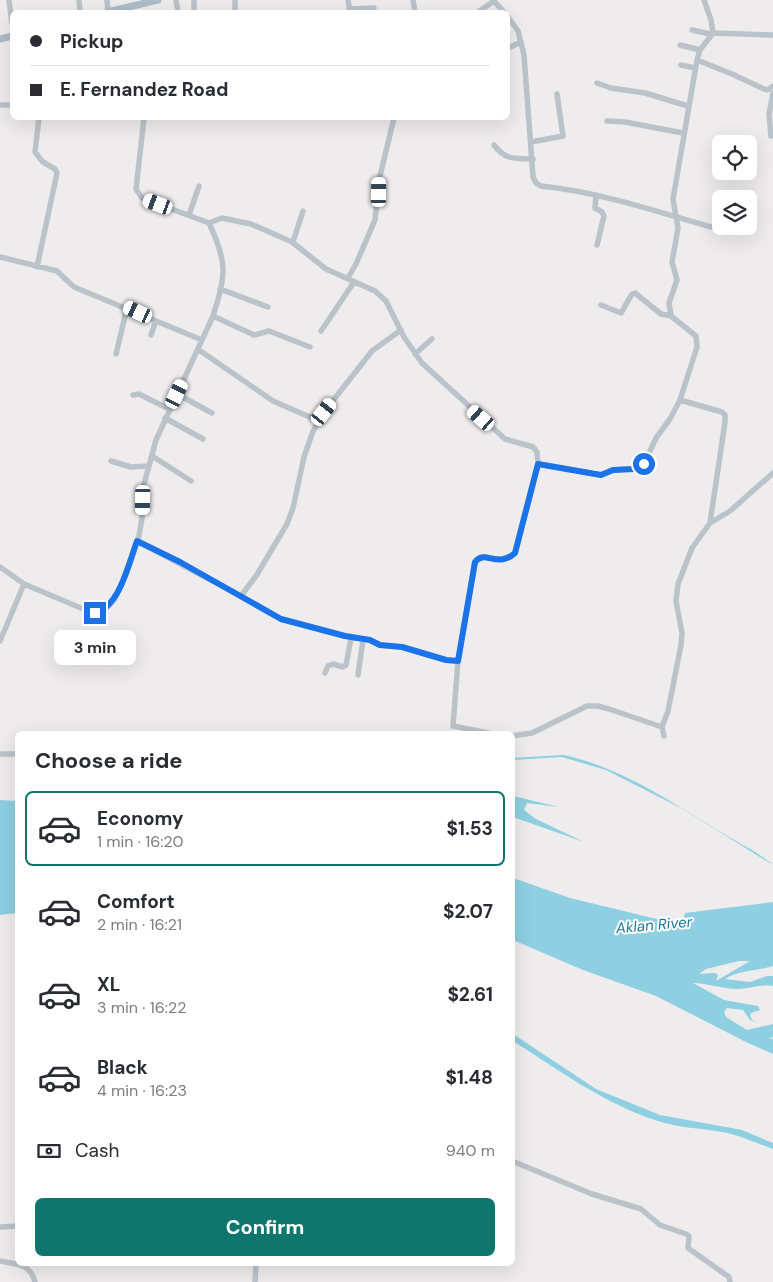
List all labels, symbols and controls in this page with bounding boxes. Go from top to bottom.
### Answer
text: Pickup [60,29,124,54]
text: E. Fernandez Road [60,77,228,102]
map controls [712,135,757,235]
button: locate [712,135,757,180]
car [371,177,386,207]
button: layers [712,190,757,235]
car [141,192,174,216]
car [121,299,154,325]
car [163,377,190,411]
car [308,396,339,428]
car [464,402,497,434]
route start [633,453,655,475]
car [135,485,150,515]
route end [84,602,106,624]
callout: 3 min [54,630,136,666]
text: 3 min [74,637,116,658]
text: Choose a ride [35,746,183,775]
icon: car [37,806,82,851]
text: Economy [97,806,184,831]
text: $1.53 [447,816,493,841]
text: 1 min · 16:20 [97,831,183,852]
icon: car [37,889,82,934]
text: Comfort [97,889,175,914]
text: $2.07 [443,899,493,924]
water label: Aklan River [614,912,693,938]
text: 2 min · 16:21 [97,914,182,935]
icon: car [37,972,82,1017]
text: XL [97,972,120,997]
text: $2.61 [447,982,493,1007]
text: 3 min · 16:22 [97,997,186,1018]
icon: car [37,1055,82,1100]
text: Black [97,1055,148,1080]
text: $1.48 [445,1065,493,1090]
text: 4 min · 16:23 [97,1080,187,1101]
icon: cash [35,1137,63,1165]
text: Cash [75,1138,119,1163]
text: 940 m [446,1140,495,1161]
button: Confirm [35,1198,495,1256]

